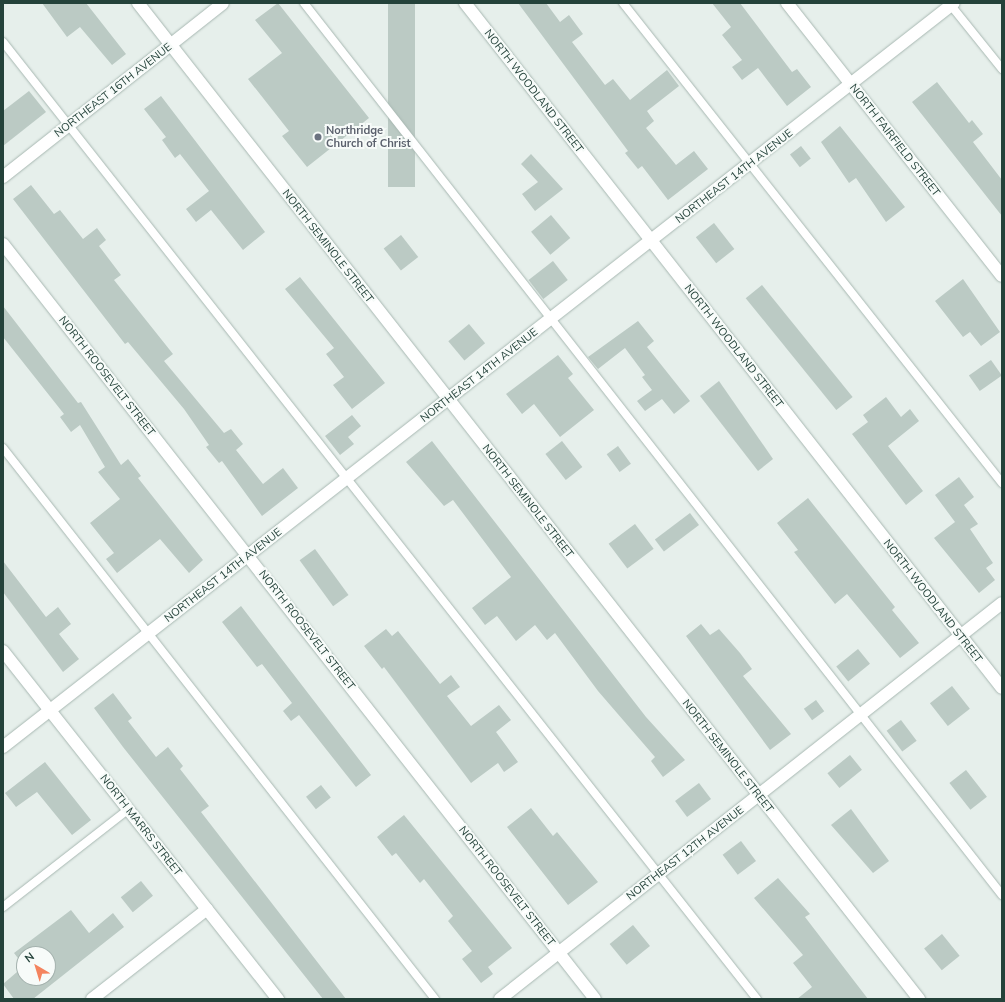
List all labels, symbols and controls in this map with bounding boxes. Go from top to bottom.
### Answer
street label: NORTH WOODLAND STREET [482,27,586,155]
street label: NORTHEAST 16TH AVENUE [52,40,174,140]
street label: NORTH FAIRFIELD STREET [847,81,943,199]
place label: Northridge Church of Christ [326,124,411,150]
street label: NORTHEAST 14TH AVENUE [673,126,795,226]
marker: Northridge Church of Christ [313,132,323,142]
street label: NORTH SEMINOLE STREET [280,187,376,305]
street label: NORTH WOODLAND STREET [682,282,786,410]
street label: NORTH ROOSEVELT STREET [56,313,158,439]
street label: NORTHEAST 14TH AVENUE [418,325,540,425]
street label: NORTH SEMINOLE STREET [480,442,576,560]
street label: NORTHEAST 14TH AVENUE [162,525,284,625]
street label: NORTH WOODLAND STREET [881,537,985,665]
street label: NORTH ROOSEVELT STREET [256,567,358,693]
street label: NORTH SEMINOLE STREET [680,697,776,815]
street label: NORTH MARRS STREET [97,772,185,878]
street label: NORTHEAST 12TH AVENUE [624,803,746,903]
street label: NORTH ROOSEVELT STREET [456,823,558,949]
north arrow [16,946,56,986]
text: N [22,949,37,965]

